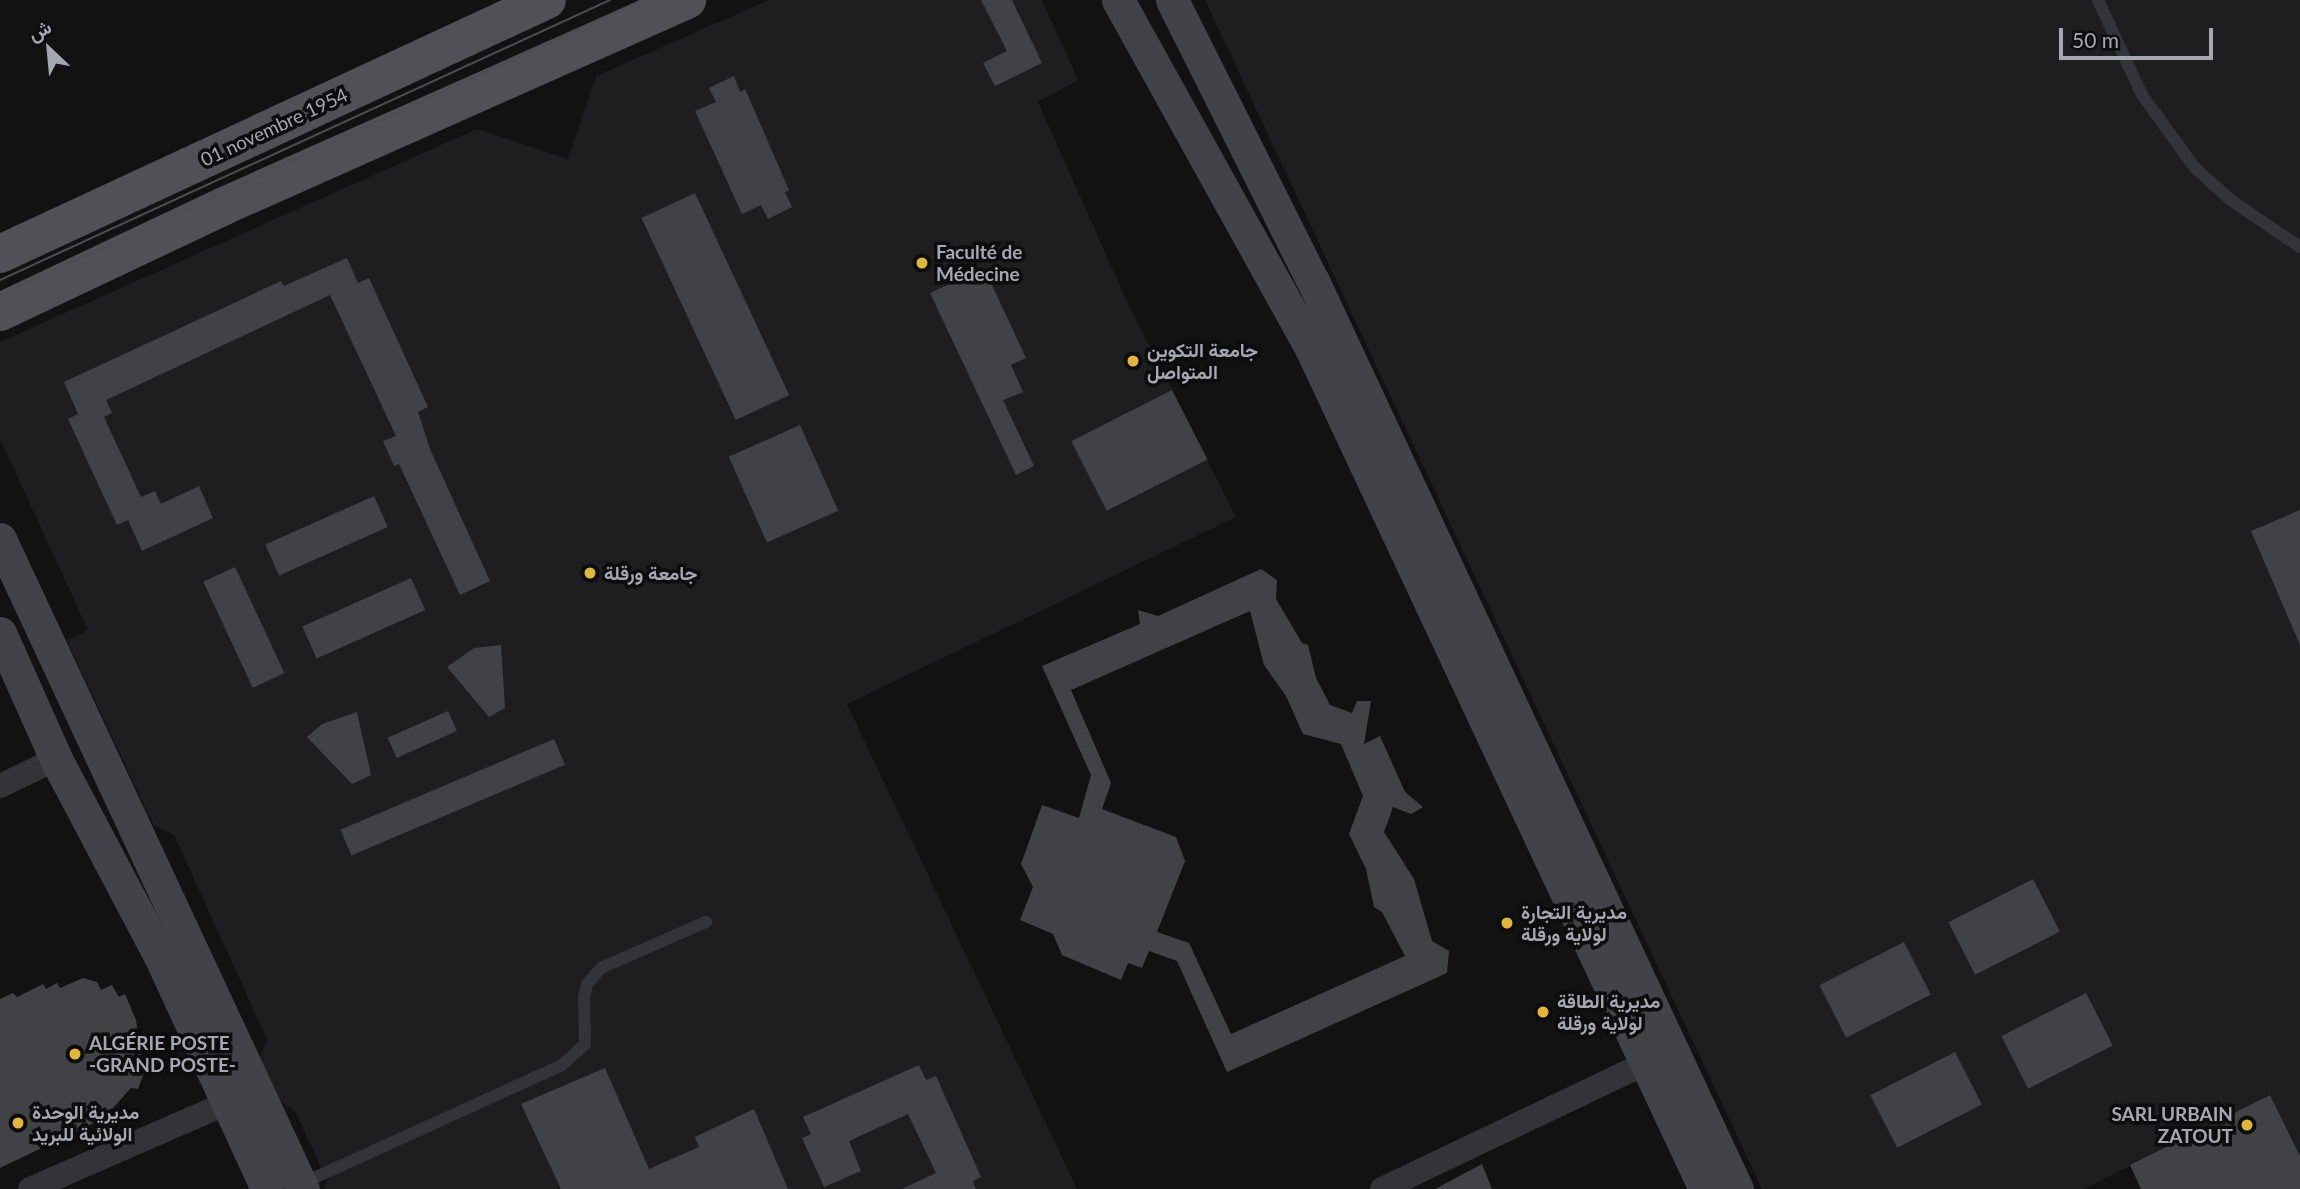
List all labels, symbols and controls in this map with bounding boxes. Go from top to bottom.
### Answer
north arrow [14,14,84,84]
text: ش [24,14,55,45]
scale bar [2062,14,2216,58]
text: 50 m [2072,27,2119,52]
street label: 01 novembre 1954 [197,83,351,171]
place label: Faculté de Médecine [936,241,1022,285]
marker: Faculté de Médecine [914,255,930,271]
place label: جامعة التكوين المتواصل [1147,339,1258,383]
marker: جامعة التكوين المتواصل [1125,353,1141,369]
place label: جامعة ورقلة [604,562,697,584]
marker: جامعة ورقلة [582,565,598,581]
place label: مديرية التجارة لولاية ورقلة [1521,901,1627,945]
marker: مديرية التجارة لولاية ورقلة [1499,915,1515,931]
place label: مديرية الطاقة لولاية ورقلة [1557,990,1660,1034]
marker: مديرية الطاقة لولاية ورقلة [1535,1004,1551,1020]
place label: ALGÉRIE POSTE -GRAND POSTE- [89,1032,236,1076]
marker: ALGÉRIE POSTE -GRAND POSTE- [67,1046,83,1062]
place label: مديرية الوحدة الولائية للبريد [32,1101,139,1145]
place label: SARL URBAIN ZATOUT [2111,1103,2233,1147]
marker: مديرية الوحدة الولائية للبريد [10,1115,26,1131]
marker: SARL URBAIN ZATOUT [2239,1117,2255,1133]

